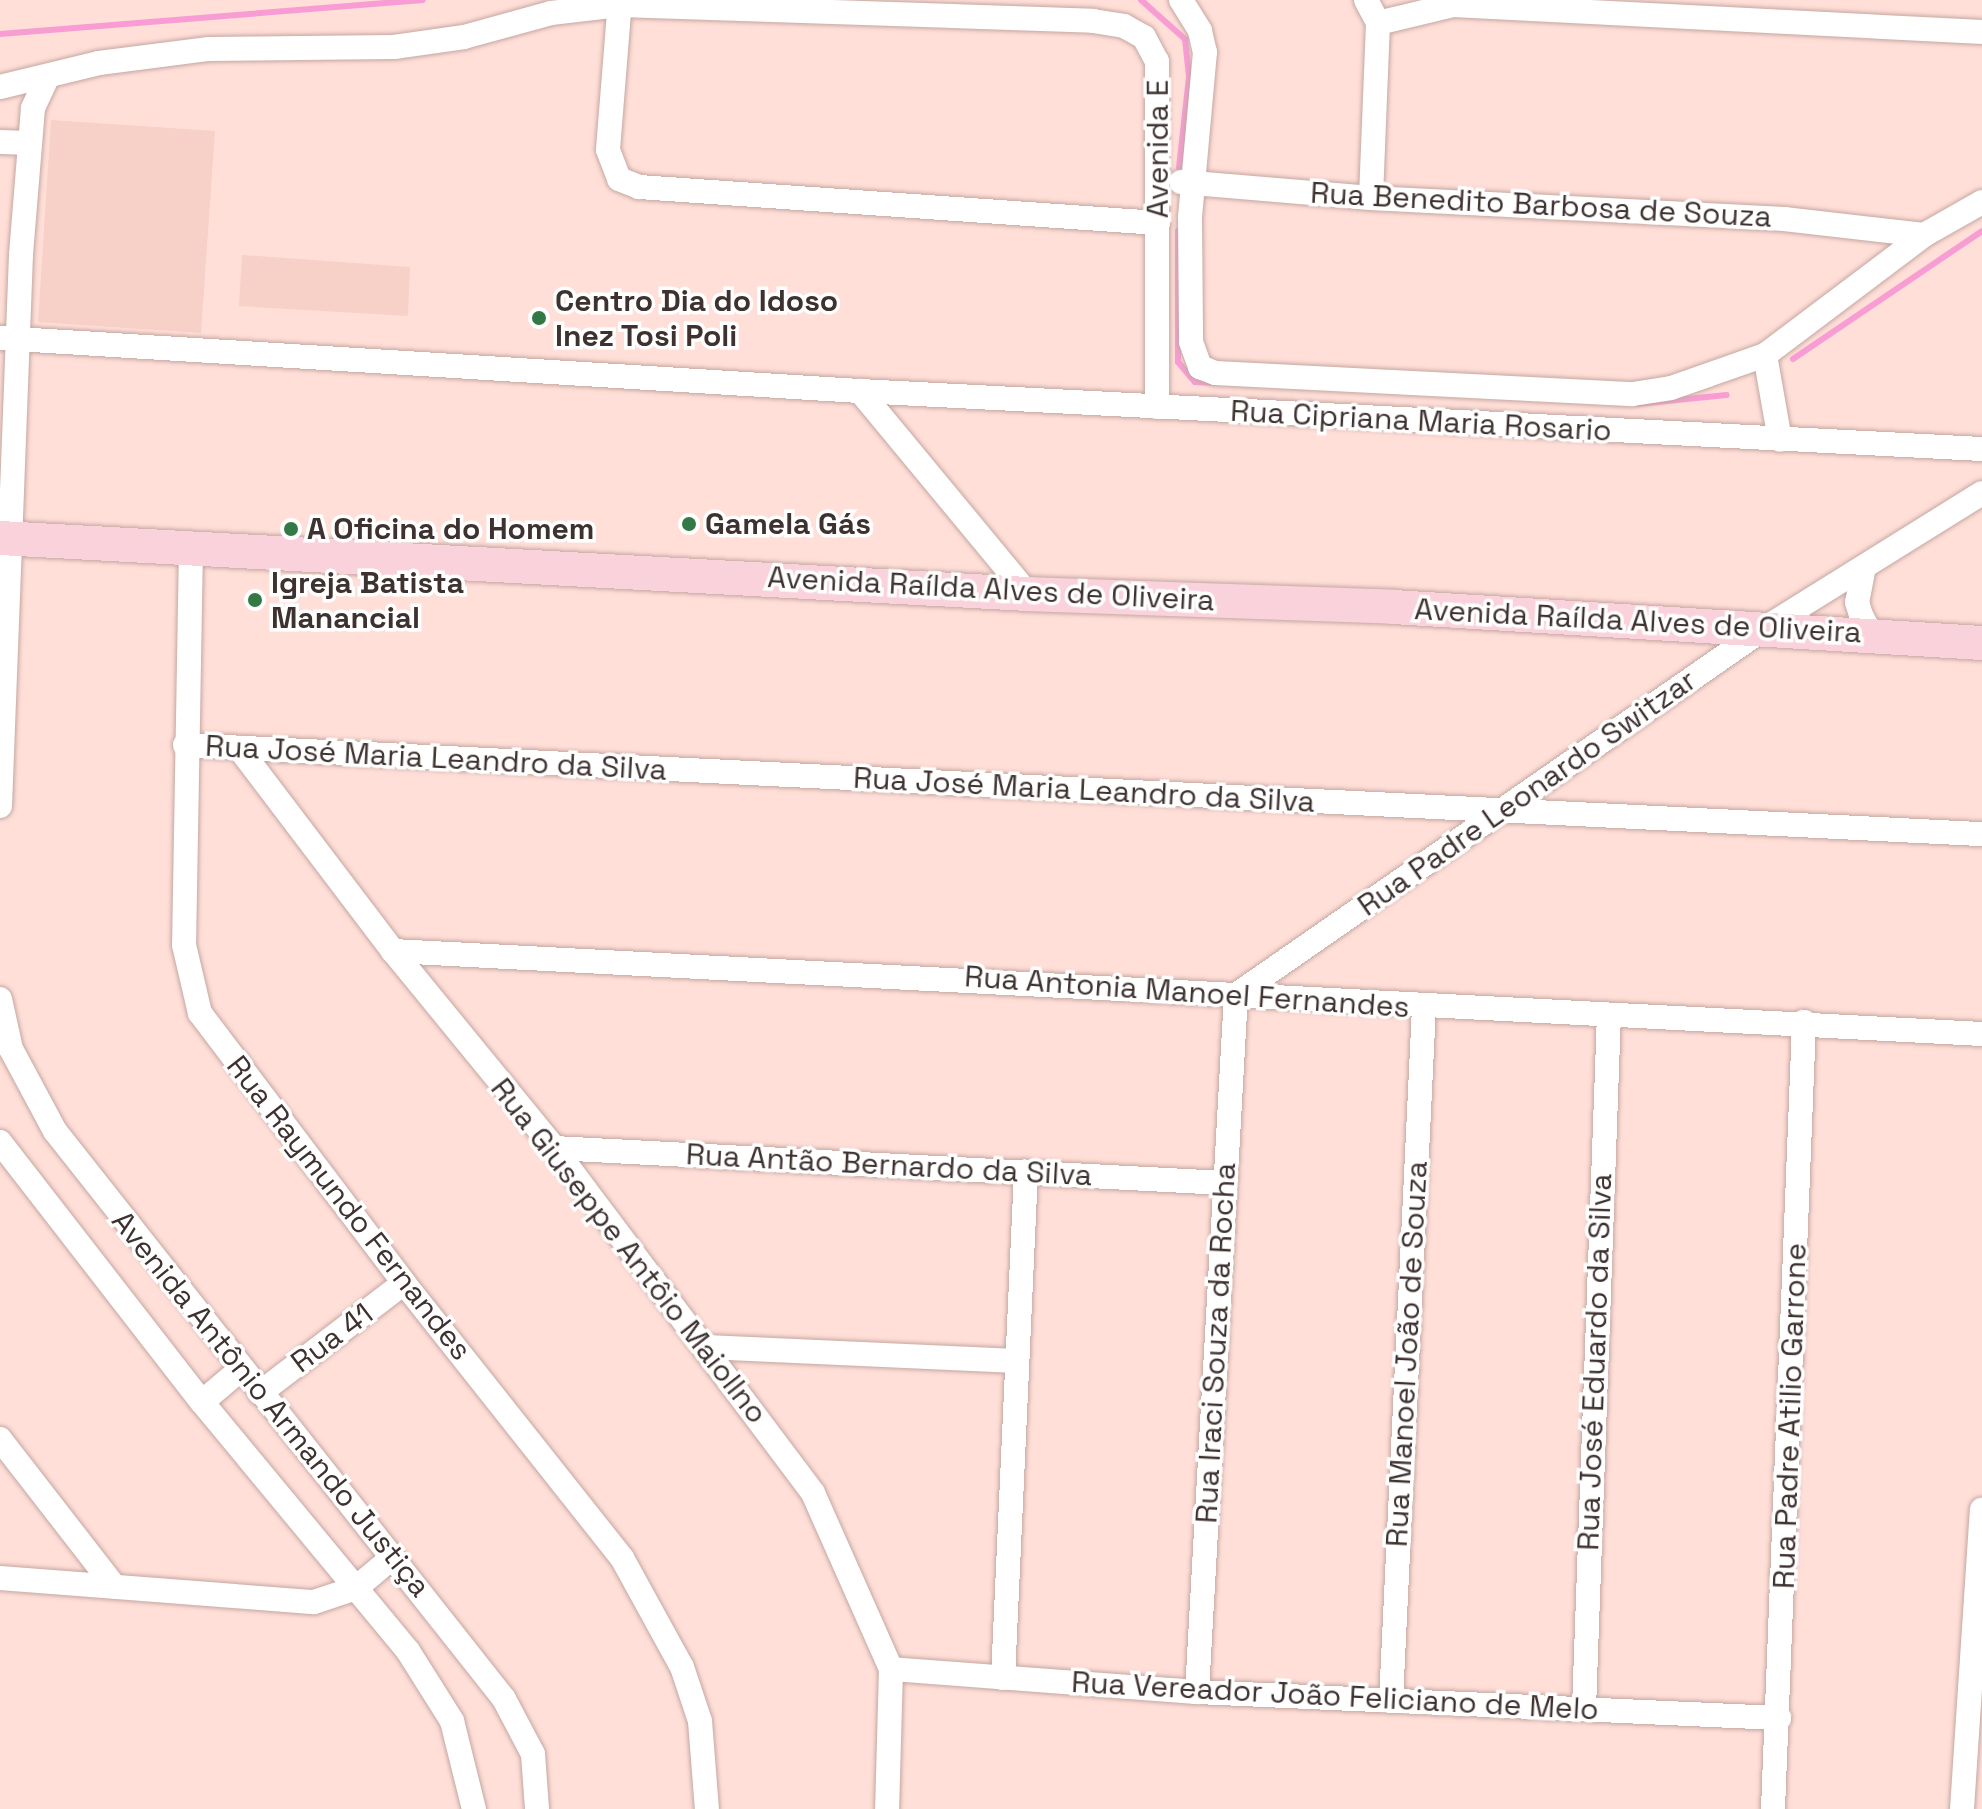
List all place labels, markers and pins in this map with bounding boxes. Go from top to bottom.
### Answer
place label: Centro Dia do Idoso Inez Tosi Poli [555,283,838,354]
marker: Centro Dia do Idoso Inez Tosi Poli [530,309,548,327]
place label: Gamela Gás [705,506,871,542]
place label: A Oficina do Homem [307,511,595,547]
marker: Gamela Gás [680,515,698,533]
marker: A Oficina do Homem [282,520,300,538]
place label: Igreja Batista Manancial [271,565,464,636]
marker: Igreja Batista Manancial [246,591,264,609]

